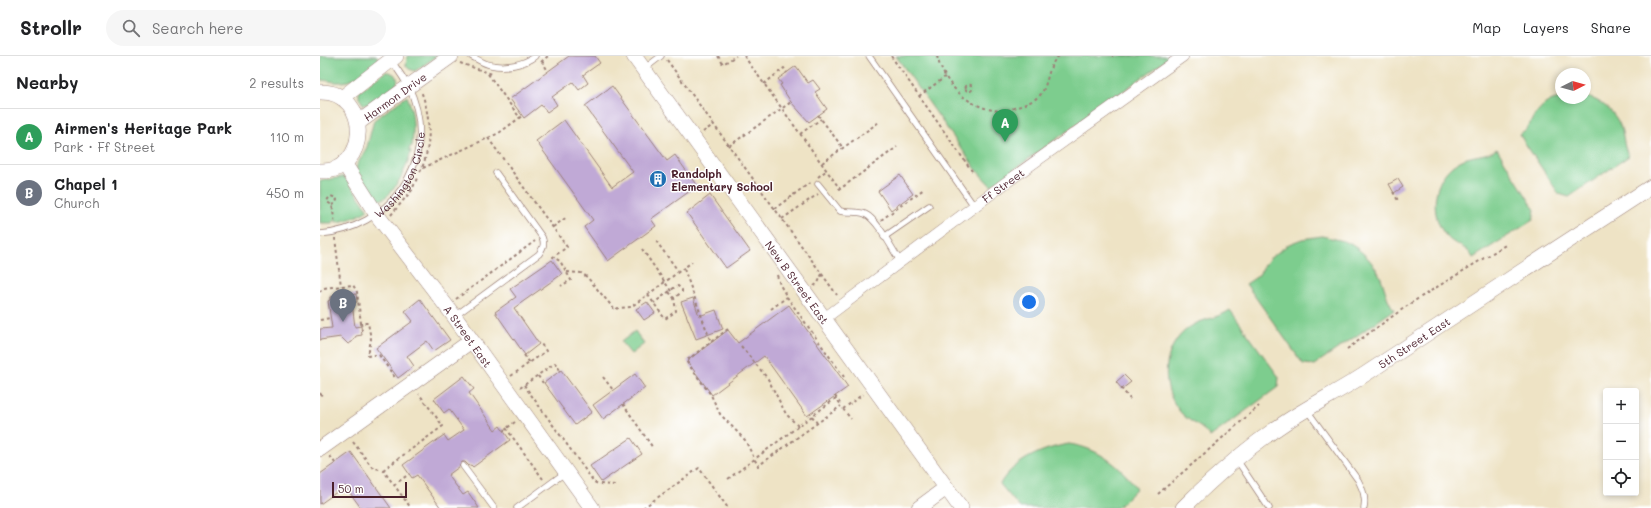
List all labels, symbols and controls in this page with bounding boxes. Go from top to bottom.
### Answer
search box [106,10,386,46]
text: Strollr [20,15,82,40]
icon: search [120,17,142,39]
text: Search here [152,18,243,38]
text: Map [1472,18,1501,37]
text: Layers [1523,18,1569,37]
text: Share [1591,18,1631,37]
street label: Harmon Drive [360,68,429,124]
north arrow [1555,68,1591,104]
text: Nearby [16,71,78,93]
text: 2 results [249,74,304,91]
pin: A [992,109,1018,142]
text: Airmen's Heritage Park [54,118,232,138]
text: A [24,128,34,145]
text: 110 m [270,128,304,145]
street label: Washington Circle [371,131,427,221]
text: Park · Ff Street [54,138,155,155]
street label: Ff Street [979,164,1027,206]
place label: Randolph Elementary School [671,166,773,194]
building icon: Randolph Elementary School [648,169,668,189]
text: Chapel 1 [54,174,118,194]
text: B [25,184,33,201]
text: 450 m [266,184,304,201]
text: Church [54,194,99,211]
street label: New B Street East [762,237,833,327]
pin: B [330,289,356,322]
your location [1019,292,1039,312]
street label: A Street East [441,302,496,370]
street label: 5th Street East [1375,313,1453,371]
map controls [1603,388,1639,496]
button: + [1603,388,1639,424]
button: − [1603,424,1639,460]
button: locate [1603,460,1639,496]
scale bar [332,480,407,499]
text: 50 m [338,481,364,496]

